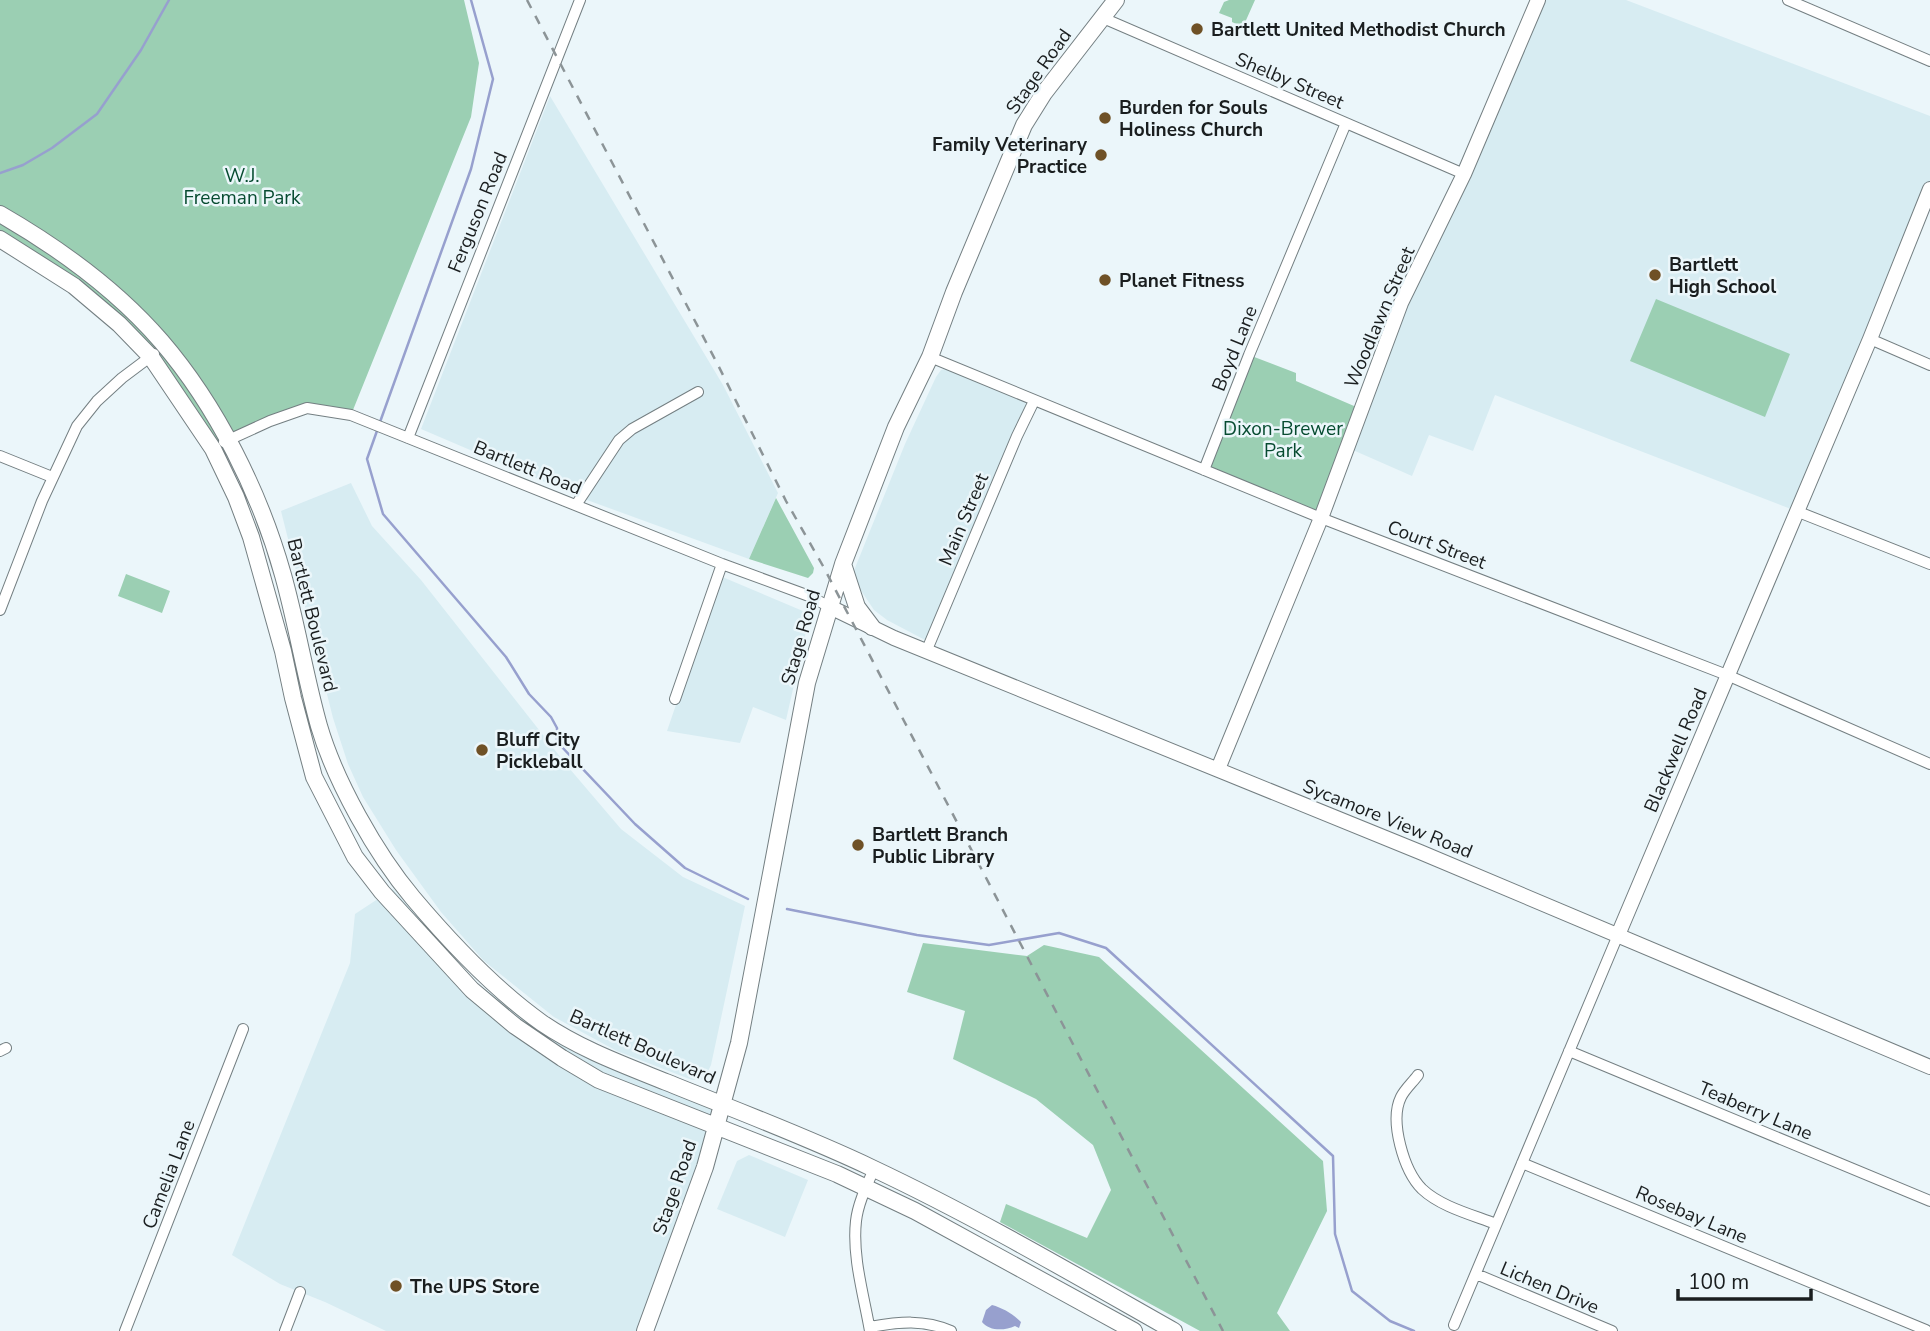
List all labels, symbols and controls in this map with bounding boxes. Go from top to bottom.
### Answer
place label: Bartlett United Methodist Church [1211,17,1506,43]
marker: Bartlett United Methodist Church [1189,21,1205,37]
street label: Stage Road [1000,24,1078,119]
street label: Shelby Street [1231,46,1348,116]
place label: Burden for Souls Holiness Church [1119,95,1268,143]
marker: Burden for Souls Holiness Church [1097,110,1113,126]
place label: Family Veterinary Practice [932,132,1088,180]
marker: Family Veterinary Practice [1093,147,1109,163]
street label: Ferguson Road [442,148,514,277]
park label: W.J. Freeman Park [183,163,301,211]
street label: Woodlawn Street [1338,242,1422,392]
place label: Bartlett High School [1669,252,1776,300]
marker: Bartlett High School [1647,267,1663,283]
place label: Planet Fitness [1119,268,1244,294]
marker: Planet Fitness [1097,272,1113,288]
street label: Boyd Lane [1206,302,1264,395]
park label: Dixon-Brewer Park [1223,416,1343,464]
street label: Bartlett Road [470,434,586,501]
street label: Main Street [933,469,995,570]
street label: Court Street [1383,514,1490,576]
street label: Bartlett Boulevard [280,536,344,695]
street label: Stage Road [775,586,827,688]
street label: Blackwell Road [1638,684,1714,817]
place label: Bluff City Pickleball [496,727,583,775]
marker: Bluff City Pickleball [474,742,490,758]
street label: Sycamore View Road [1299,773,1476,865]
place label: Bartlett Branch Public Library [872,822,1008,870]
marker: Bartlett Branch Public Library [850,837,866,853]
street label: Bartlett Boulevard [565,1003,720,1091]
street label: Teaberry Lane [1695,1075,1817,1147]
street label: Camelia Lane [136,1116,202,1233]
street label: Stage Road [647,1136,703,1238]
street label: Rosebay Lane [1632,1180,1752,1250]
street label: Lichen Drive [1496,1255,1603,1320]
scale bar [1678,1258,1811,1302]
text: 100 m [1688,1268,1749,1296]
place label: The UPS Store [410,1274,540,1300]
marker: The UPS Store [388,1278,404,1294]

